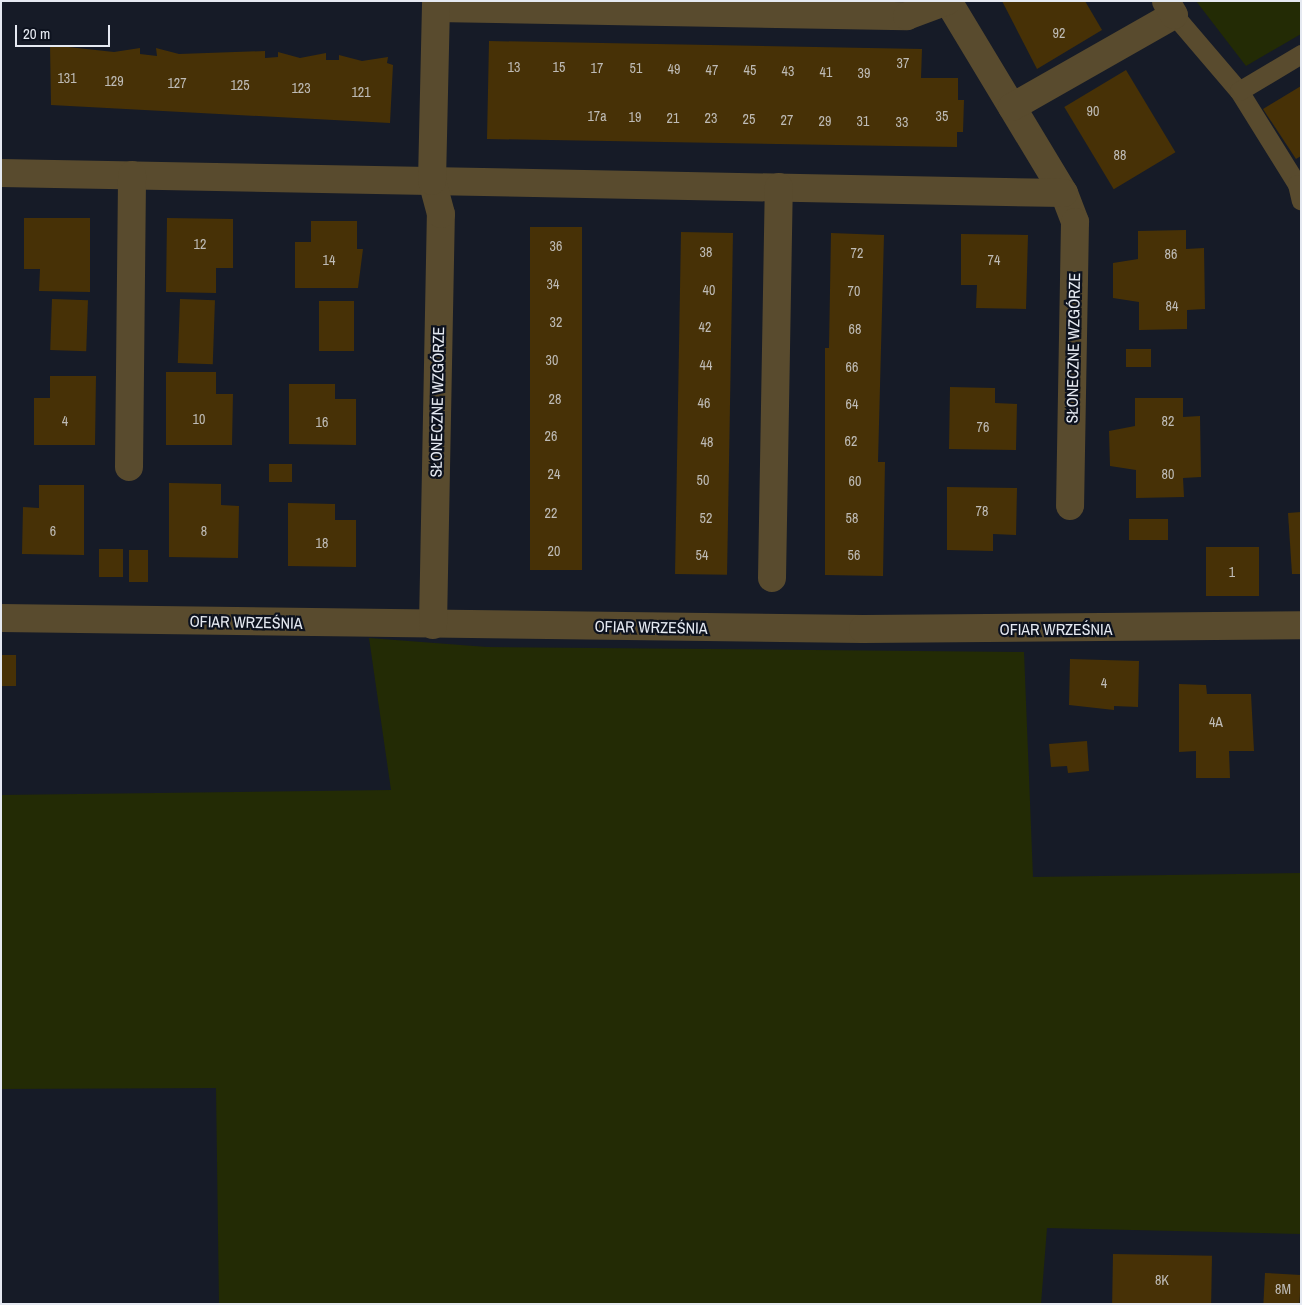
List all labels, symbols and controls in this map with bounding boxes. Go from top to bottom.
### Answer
scale bar [18,15,112,47]
text: 20 m [23,23,50,44]
house number: 92 [1053,25,1065,41]
house number: 37 [897,55,909,71]
house number: 13 [508,59,520,75]
house number: 15 [553,59,565,75]
house number: 17 [591,60,603,76]
house number: 51 [630,60,642,76]
house number: 49 [668,61,680,77]
house number: 47 [706,62,718,78]
house number: 45 [744,62,756,78]
house number: 43 [782,63,794,79]
house number: 41 [820,64,832,80]
house number: 39 [858,65,870,81]
house number: 131 [57,70,77,86]
house number: 129 [104,73,124,89]
house number: 127 [167,75,187,91]
house number: 125 [230,77,250,93]
house number: 123 [291,80,311,96]
house number: 121 [351,84,371,100]
house number: 90 [1087,103,1099,119]
house number: 17a [587,108,607,124]
house number: 35 [936,108,948,124]
house number: 19 [629,109,641,125]
house number: 21 [667,110,679,126]
house number: 23 [705,110,717,126]
house number: 25 [743,111,755,127]
house number: 27 [781,112,793,128]
house number: 29 [819,113,831,129]
house number: 31 [857,113,869,129]
house number: 33 [896,114,908,130]
house number: 88 [1114,147,1126,163]
house number: 12 [194,236,206,252]
house number: 36 [550,238,562,254]
house number: 38 [700,244,712,260]
house number: 72 [851,245,863,261]
house number: 86 [1165,246,1177,262]
house number: 14 [323,252,335,268]
house number: 74 [988,252,1000,268]
street label: SŁONECZNE WZGÓRZE [1062,272,1084,424]
house number: 34 [547,276,559,292]
house number: 40 [703,282,715,298]
house number: 70 [848,283,860,299]
house number: 84 [1166,298,1178,314]
house number: 32 [550,314,562,330]
house number: 42 [699,319,711,335]
house number: 68 [849,321,861,337]
street label: SŁONECZNE WZGÓRZE [426,326,448,478]
house number: 30 [546,352,558,368]
house number: 44 [700,357,712,373]
house number: 66 [846,359,858,375]
house number: 28 [549,391,561,407]
house number: 46 [698,395,710,411]
house number: 64 [846,396,858,412]
house number: 10 [193,411,205,427]
house number: 4 [62,413,68,429]
house number: 82 [1162,413,1174,429]
house number: 16 [316,414,328,430]
house number: 76 [977,419,989,435]
house number: 26 [545,428,557,444]
house number: 62 [845,433,857,449]
house number: 48 [701,434,713,450]
house number: 24 [548,466,560,482]
house number: 80 [1162,466,1174,482]
house number: 50 [697,472,709,488]
house number: 60 [849,473,861,489]
house number: 78 [976,503,988,519]
house number: 22 [545,505,557,521]
house number: 52 [700,510,712,526]
house number: 58 [846,510,858,526]
house number: 6 [50,523,56,539]
house number: 8 [201,523,207,539]
house number: 18 [316,535,328,551]
house number: 20 [548,543,560,559]
house number: 54 [696,547,708,563]
house number: 56 [848,547,860,563]
house number: 1 [1229,564,1235,580]
street label: OFIAR WRZEŚNIA [189,611,303,633]
street label: OFIAR WRZEŚNIA [594,616,708,638]
street label: OFIAR WRZEŚNIA [1000,619,1112,639]
house number: 4 [1101,675,1107,691]
house number: 4A [1209,714,1223,730]
house number: 8K [1155,1272,1169,1288]
house number: 8M [1275,1281,1291,1297]

